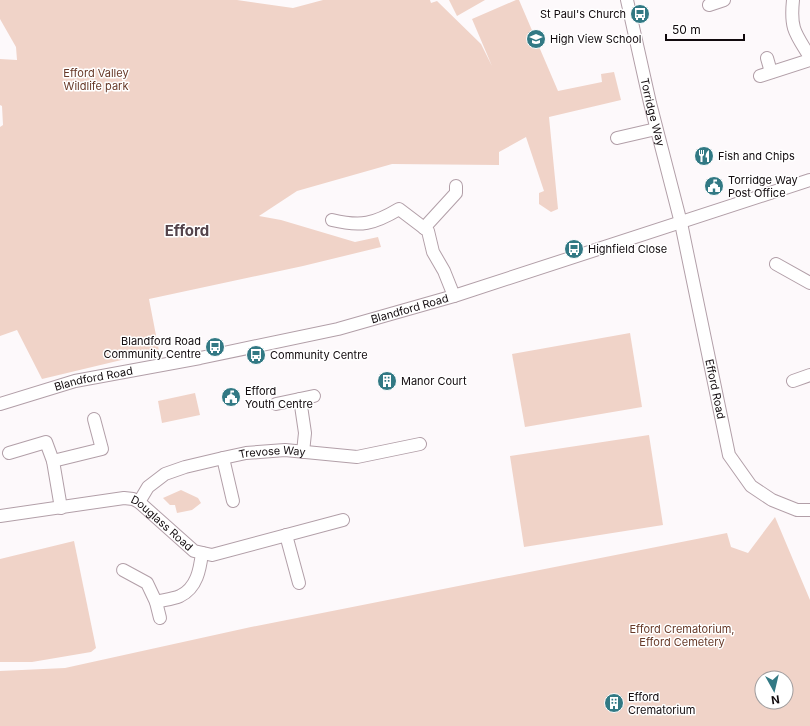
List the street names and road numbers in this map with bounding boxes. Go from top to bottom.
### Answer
street label: Torridge Way [638,77,668,148]
street label: Blandford Road [369,291,450,326]
street label: Efford Road [702,358,728,420]
street label: Blandford Road [52,364,134,394]
street label: Trevose Way [237,443,306,461]
street label: Douglass Road [129,492,196,554]

